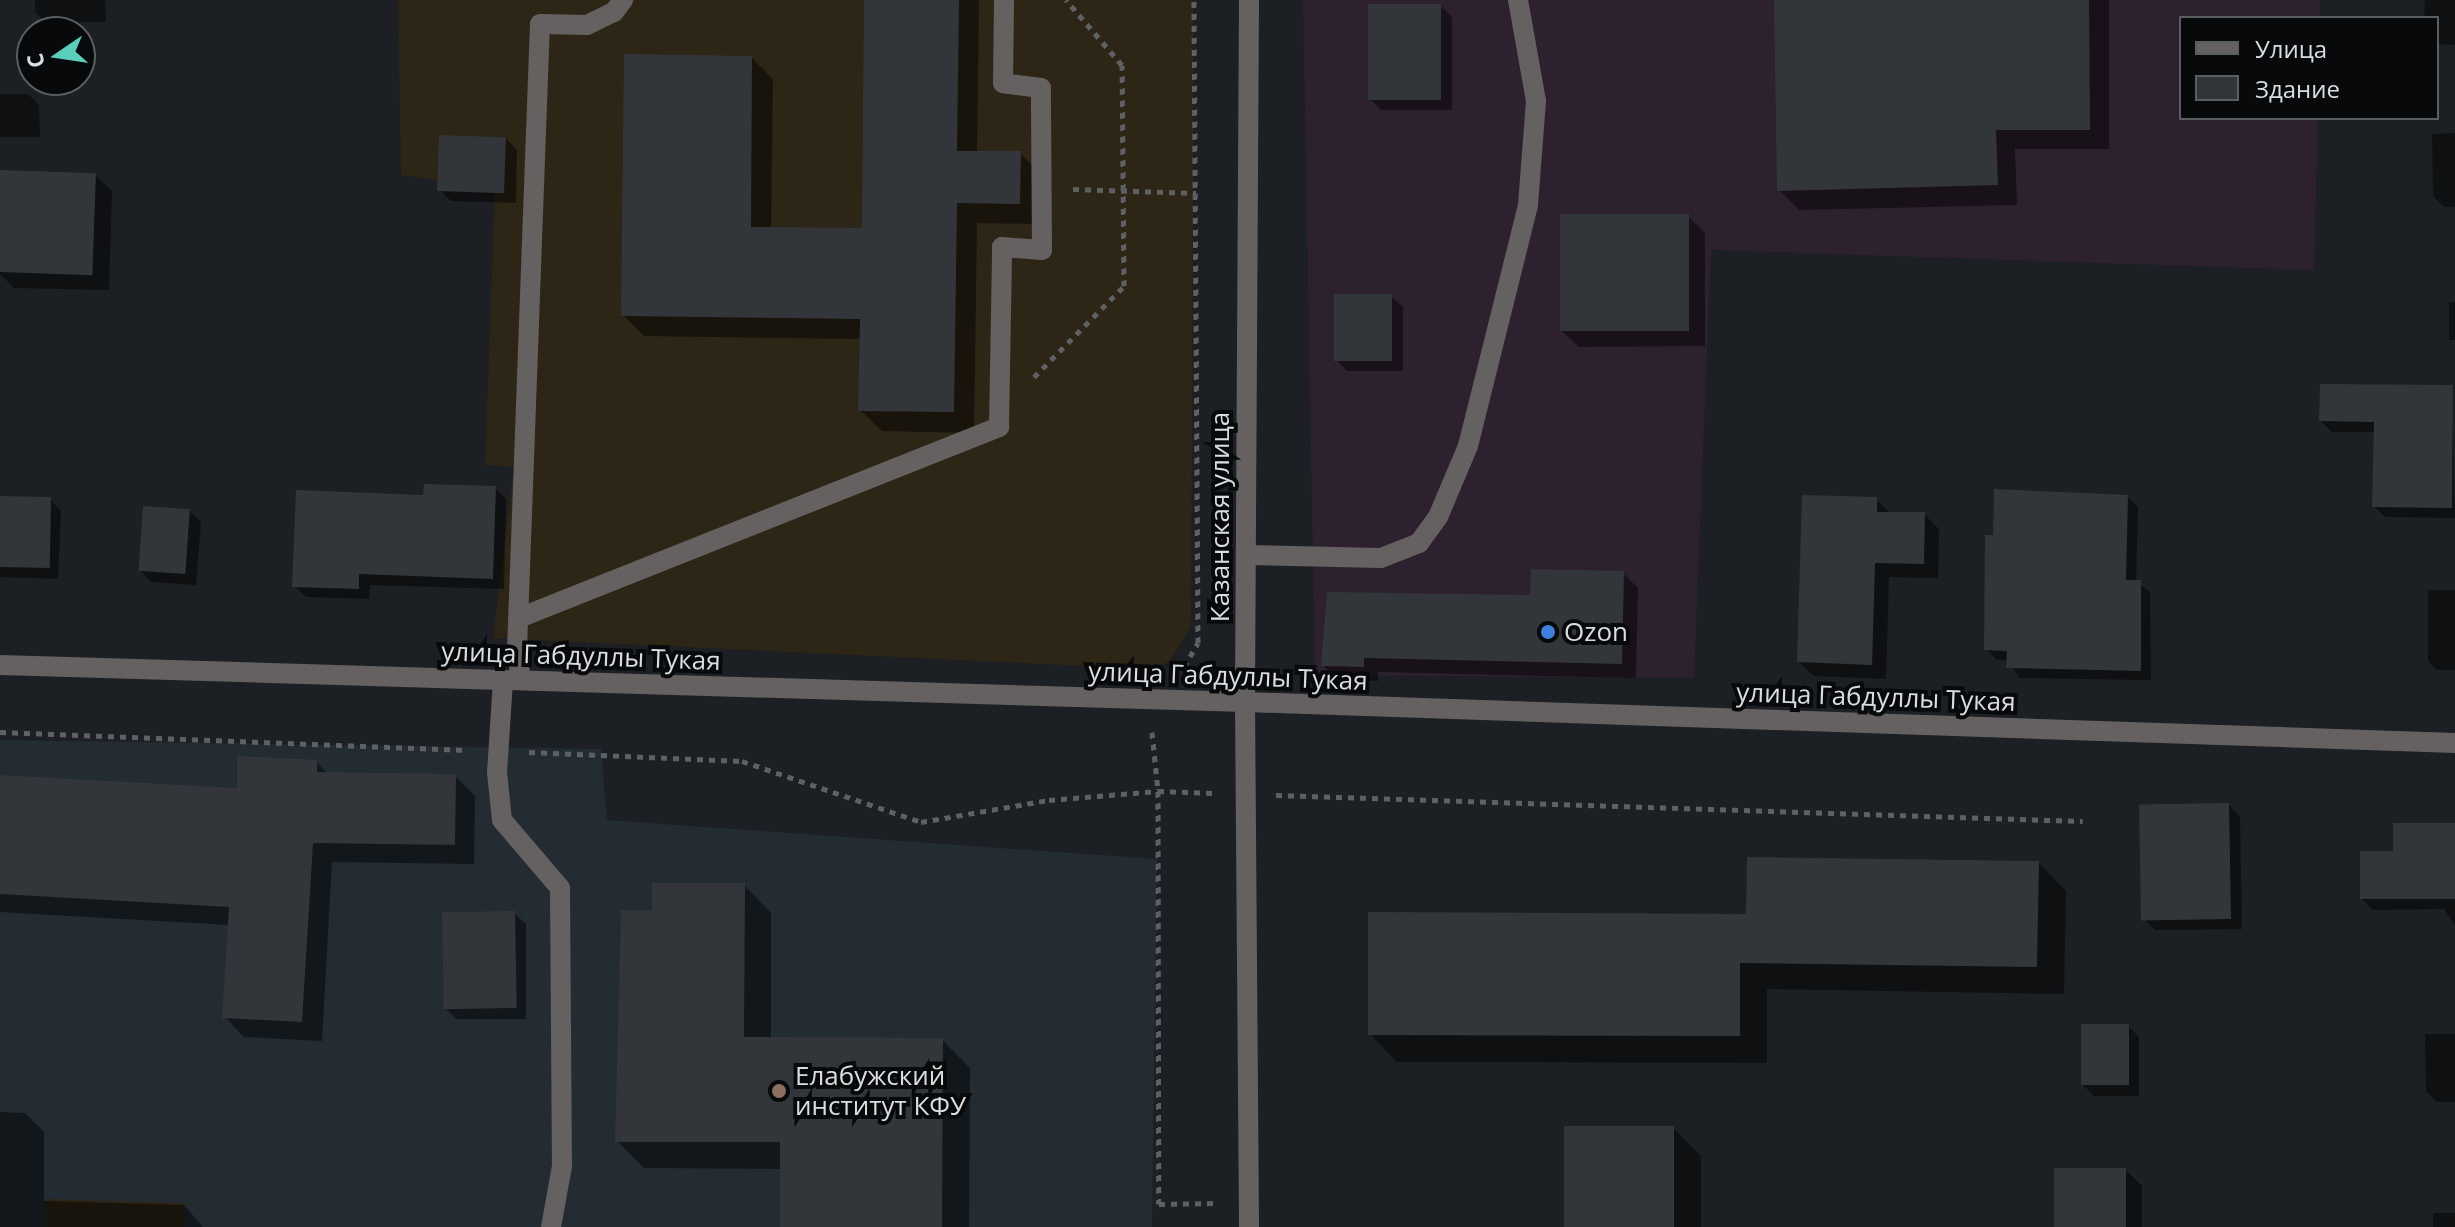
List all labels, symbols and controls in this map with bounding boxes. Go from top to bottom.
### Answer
north arrow [16,16,96,96]
legend [2179,16,2439,120]
text: Улица [2255,32,2327,65]
text: С [18,51,51,71]
text: Здание [2255,72,2340,105]
street label: Казанская улица [1204,412,1236,622]
place label: Ozon [1564,616,1628,648]
marker: Ozon [1539,623,1557,641]
street label: улица Габдуллы Тукая [441,636,721,676]
street label: улица Габдуллы Тукая [1088,656,1368,696]
street label: улица Габдуллы Тукая [1736,677,2016,717]
place label: Елабужский институт КФУ [795,1060,966,1122]
marker: Елабужский институт КФУ [770,1082,788,1100]

